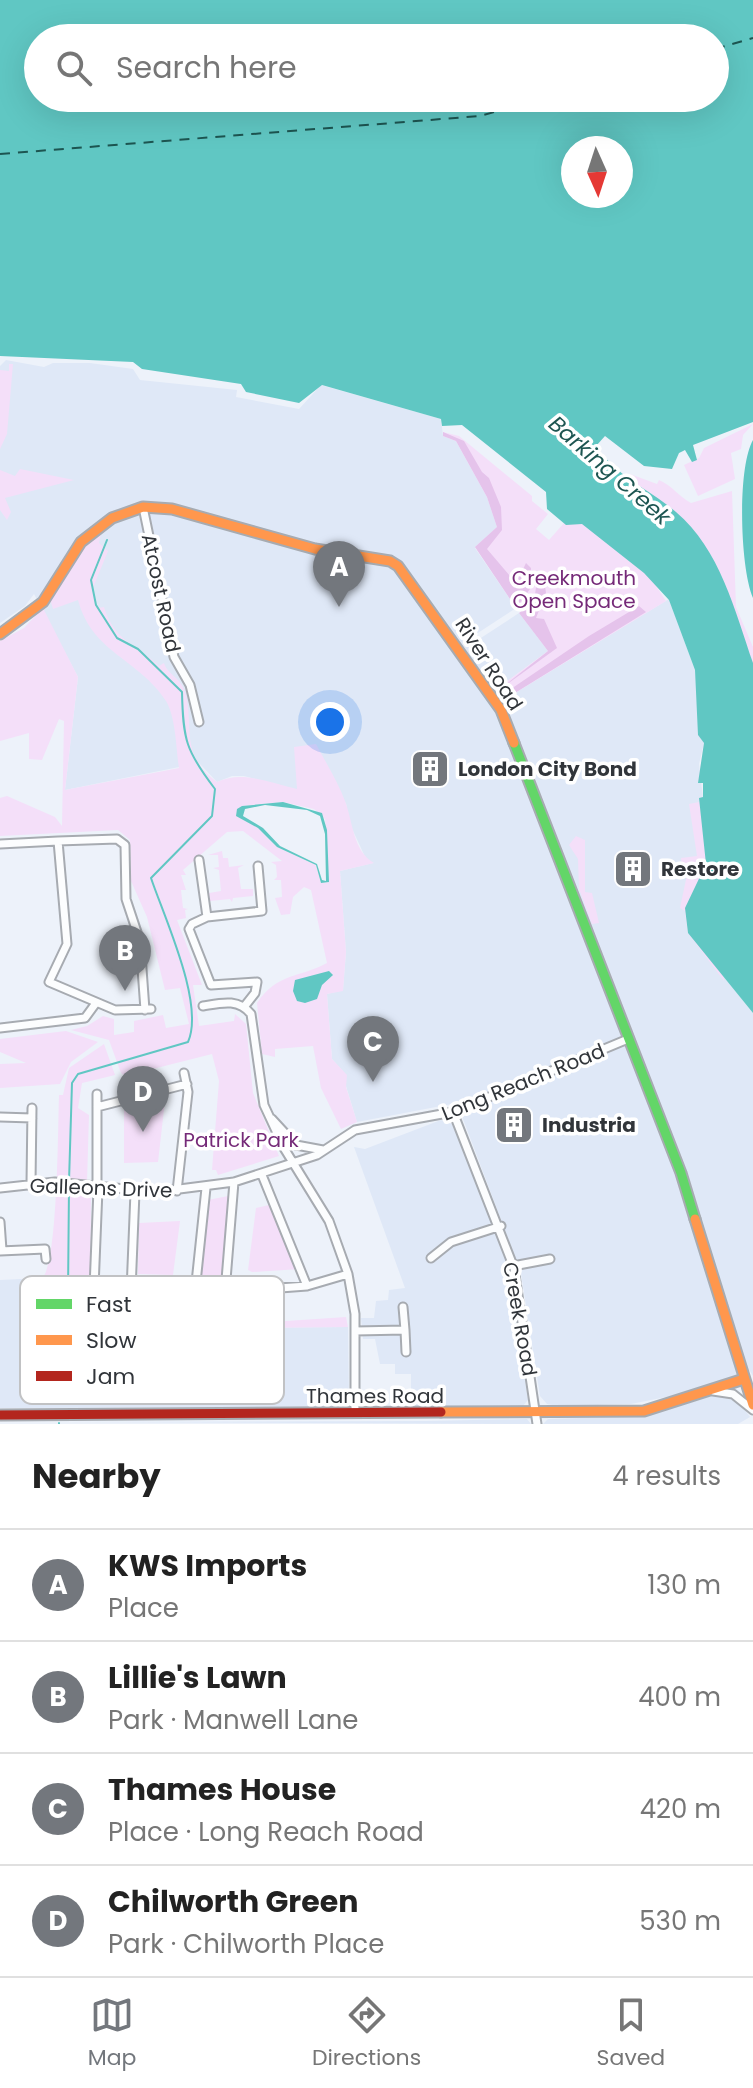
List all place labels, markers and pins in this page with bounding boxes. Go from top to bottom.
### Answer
pin: A [313,541,365,607]
building icon: London City Bond [409,748,451,790]
place label: London City Bond [458,755,637,783]
building icon: Restore [612,848,654,890]
place label: Restore [661,855,739,883]
pin: B [99,925,151,991]
pin: C [347,1016,399,1082]
pin: D [117,1066,169,1132]
building icon: Industria [493,1104,535,1146]
place label: Industria [542,1111,636,1139]

